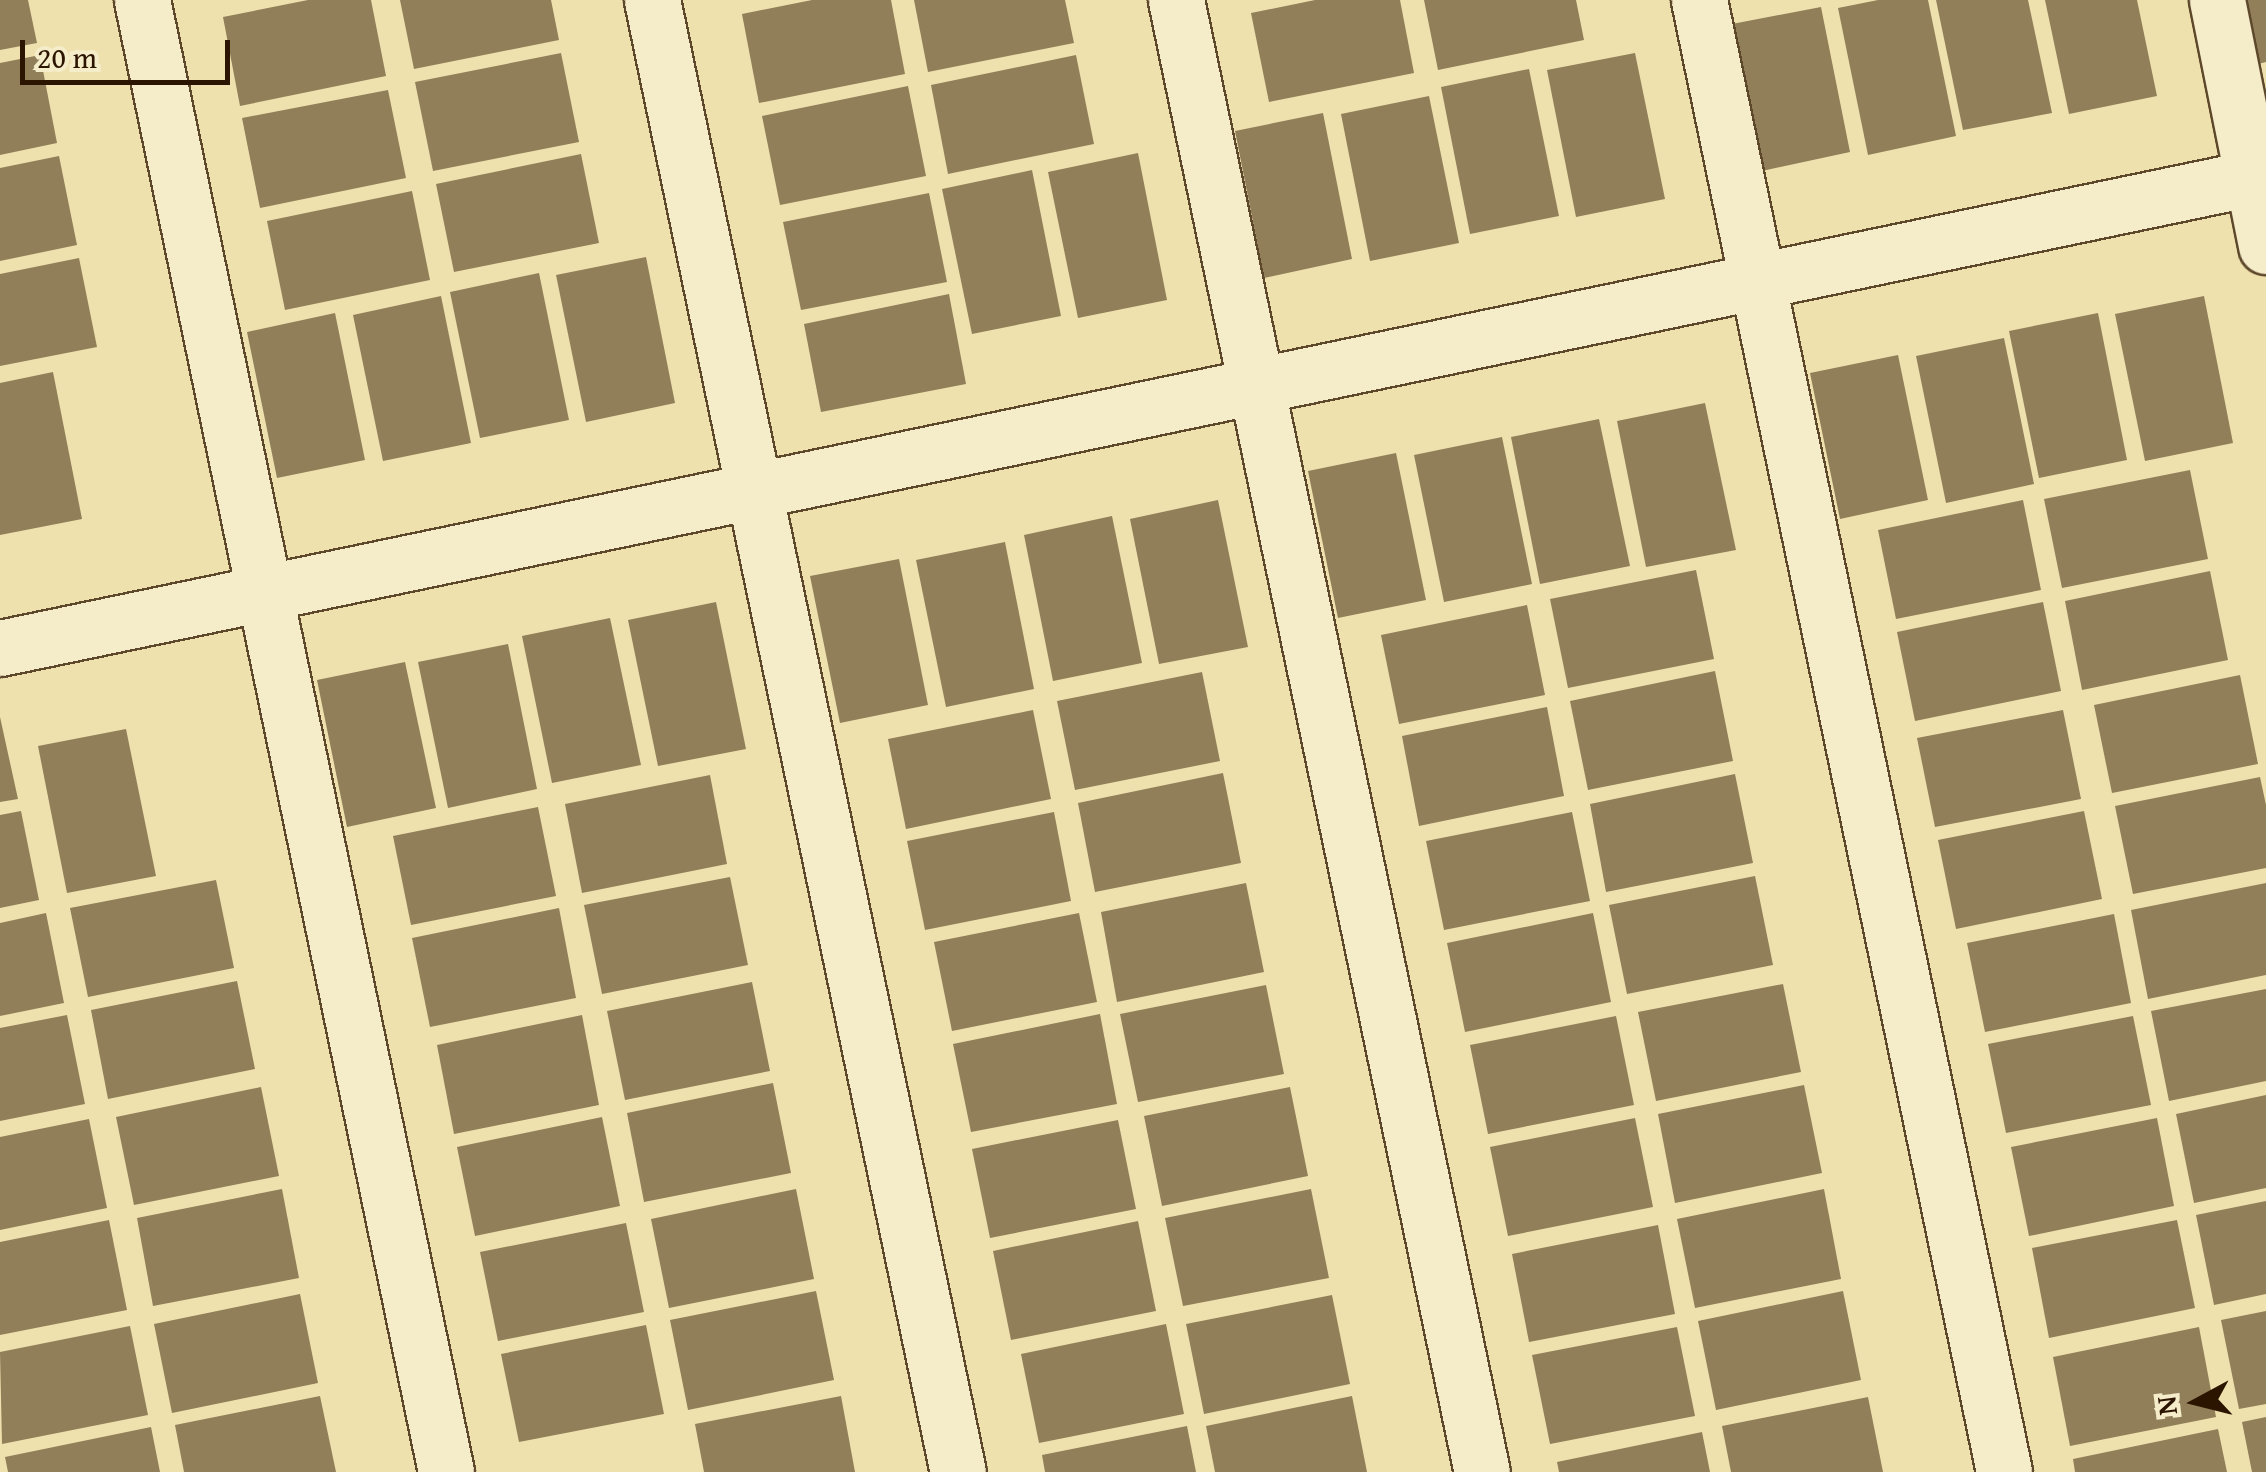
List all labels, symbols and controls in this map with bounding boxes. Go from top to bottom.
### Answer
scale bar [25,20,235,82]
text: 20 m [37,35,97,79]
north arrow [2146,1352,2246,1452]
text: N [2144,1394,2187,1418]

